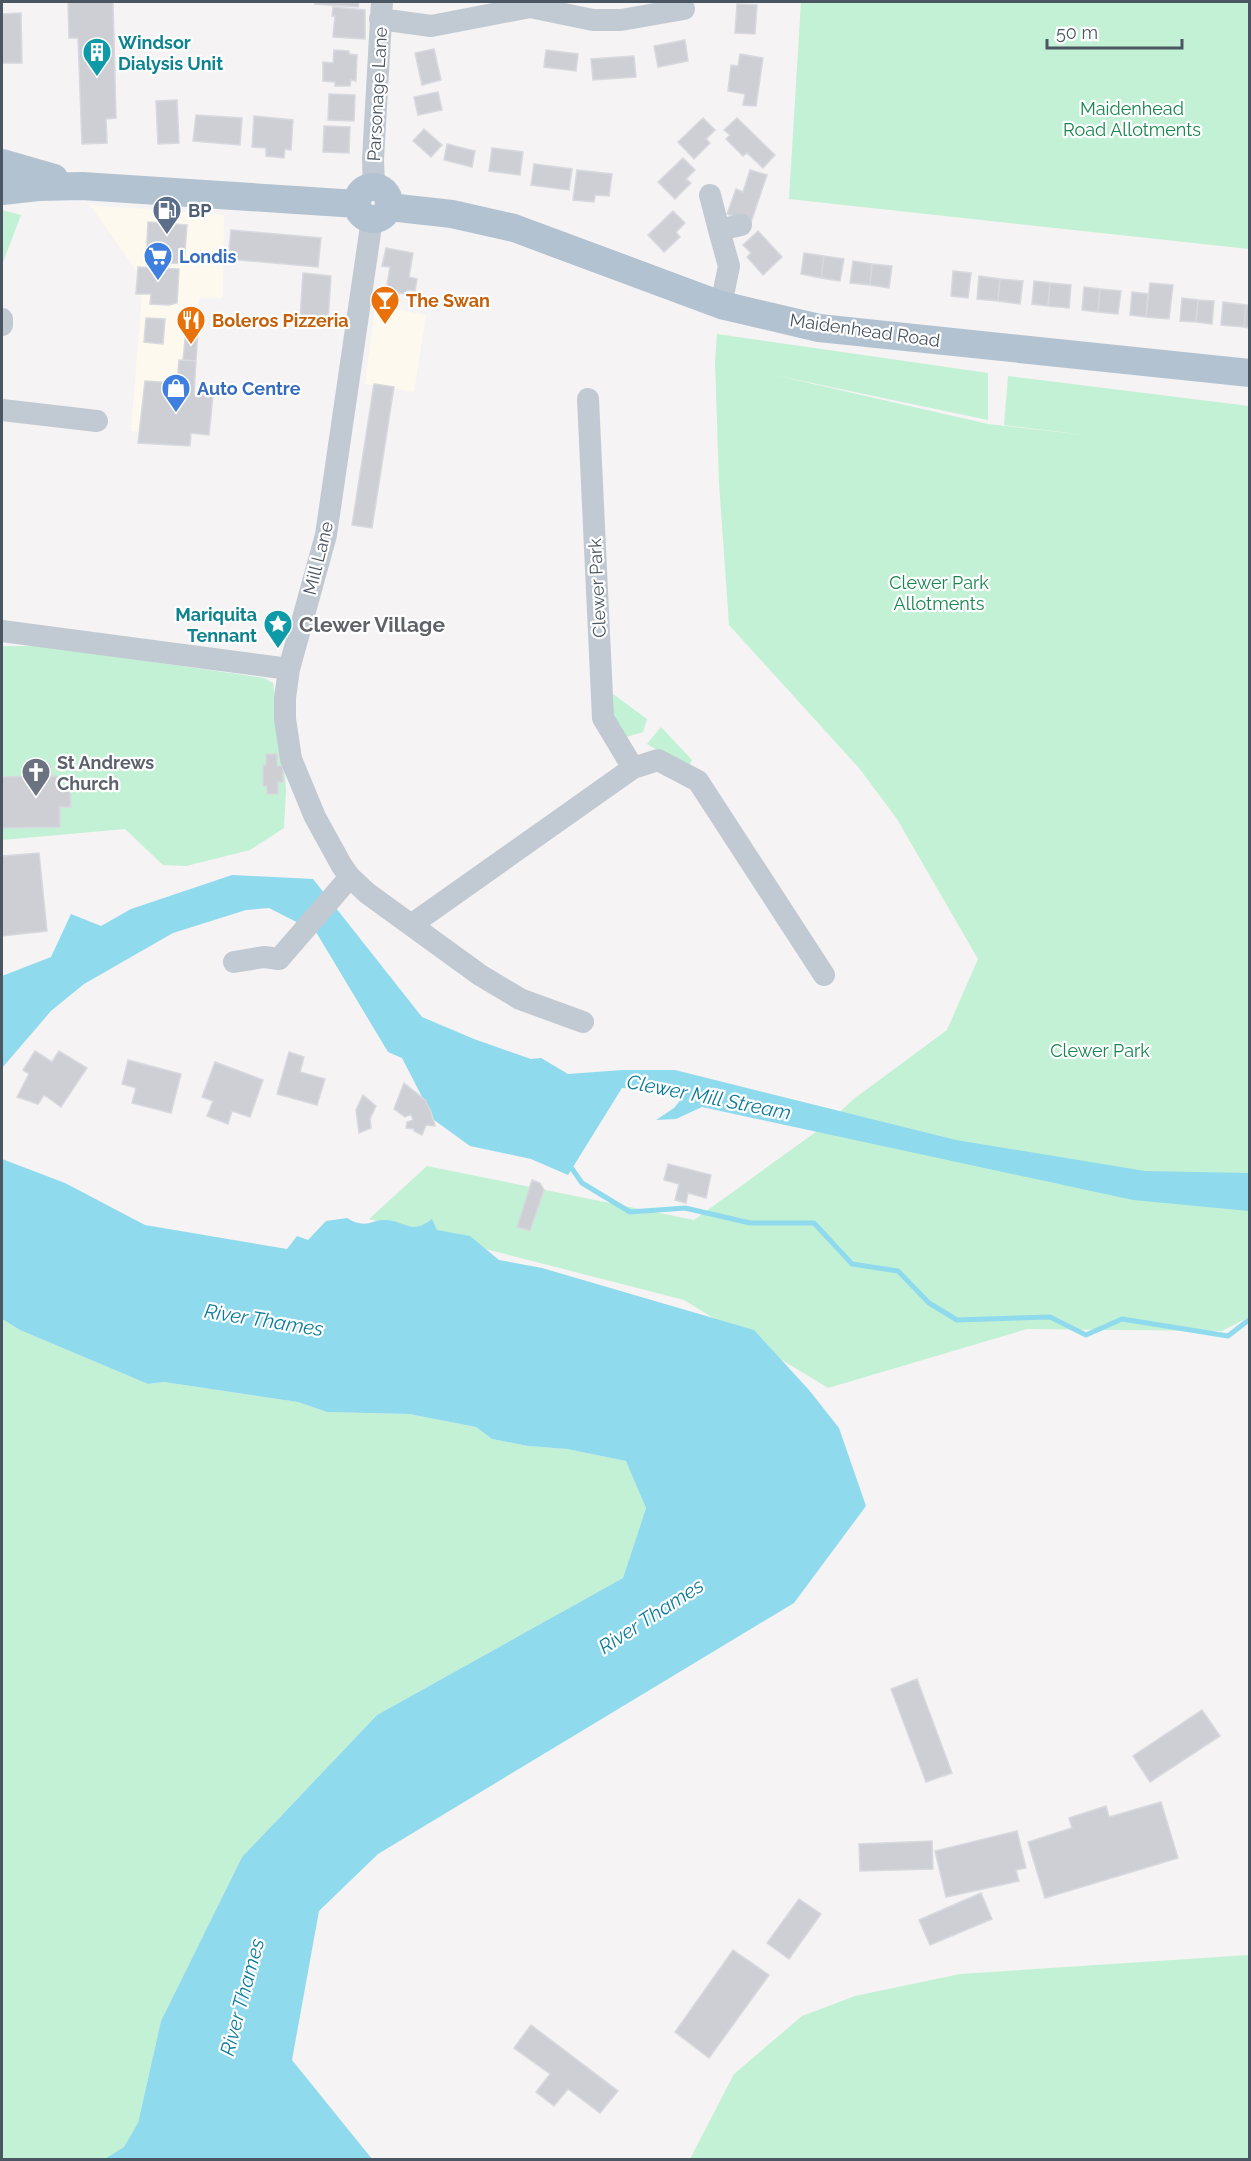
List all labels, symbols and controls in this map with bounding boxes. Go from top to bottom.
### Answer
scale bar [1047,12,1182,50]
text: 50 m [1056,22,1098,43]
street label: Parsonage Lane [363,26,391,162]
place label: Windsor Dialysis Unit [118,32,223,74]
building icon: Windsor Dialysis Unit [81,36,113,78]
park label: Maidenhead Road Allotments [1063,98,1201,140]
fuel station icon: BP [151,194,183,236]
place label: BP [188,200,211,221]
supermarket icon: Londis [142,240,174,282]
place label: Londis [179,246,236,267]
bar icon: The Swan [369,284,401,326]
place label: The Swan [406,290,490,311]
restaurant icon: Boleros Pizzeria [175,304,207,346]
street label: Maidenhead Road [789,309,941,351]
place label: Boleros Pizzeria [212,310,349,331]
shop icon: Auto Centre [160,372,192,414]
place label: Auto Centre [197,378,301,399]
street label: Mill Lane [299,519,337,597]
street label: Clewer Park [584,537,610,638]
park label: Clewer Park Allotments [889,572,989,614]
place label: Mariquita Tennant [175,604,257,646]
place icon: Mariquita Tennant [262,608,294,650]
district label: Clewer Village [299,612,445,637]
place label: St Andrews Church [57,752,154,794]
church icon: St Andrews Church [20,756,52,798]
park label: Clewer Park [1050,1040,1150,1061]
water label: Clewer Mill Stream [625,1069,793,1125]
water label: River Thames [203,1299,326,1341]
water label: River Thames [594,1573,709,1659]
water label: River Thames [215,1935,269,2058]

